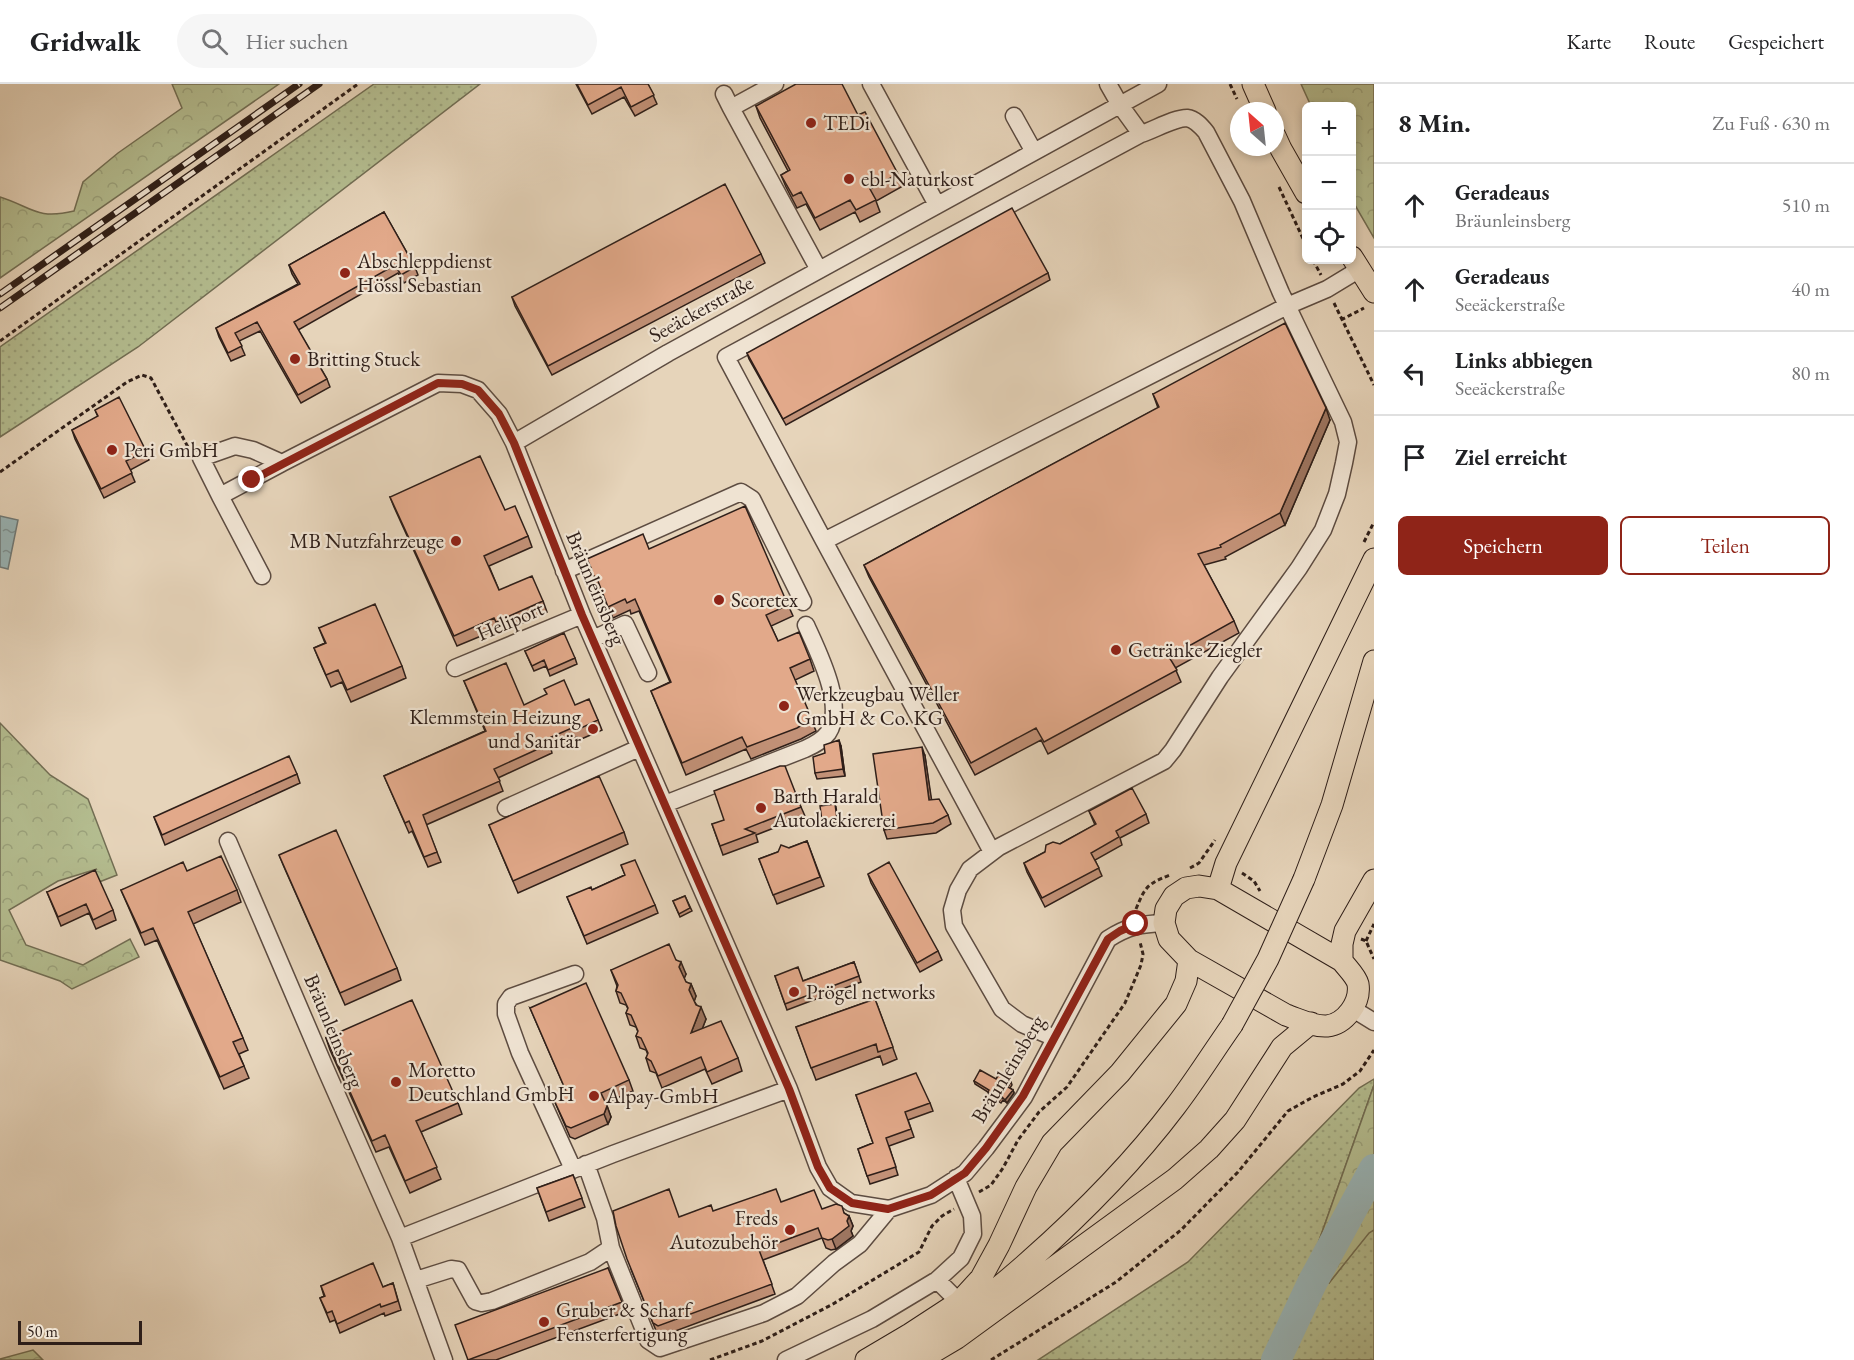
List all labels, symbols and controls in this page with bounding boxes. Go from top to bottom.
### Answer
search box [177,14,597,68]
text: Gridwalk [30,23,141,59]
icon: search [198,25,231,58]
text: Hier suchen [246,27,348,56]
text: Karte [1567,28,1611,55]
text: Route [1644,28,1695,55]
text: Gespeichert [1728,28,1824,55]
north arrow [1230,102,1284,156]
map controls [1302,102,1356,264]
button: + [1302,102,1356,156]
text: 8 Min. [1398,106,1471,140]
place label: TEDi [823,109,870,136]
text: Zu Fuß · 630 m [1712,110,1830,136]
marker: TEDi [804,116,818,130]
button: − [1302,156,1356,210]
place label: ebl-Naturkost [861,165,974,192]
marker: ebl-Naturkost [842,172,856,186]
text: Geradeaus [1455,178,1549,207]
icon: ahead [1398,189,1431,222]
text: 510 m [1782,192,1830,218]
text: Bräunleinsberg [1455,207,1571,233]
button: locate [1302,210,1356,264]
place label: Abschleppdienst Hössl Sebastian [356,247,492,298]
text: Geradeaus [1455,262,1549,291]
marker: Abschleppdienst Hössl Sebastian [338,266,352,280]
street label: Seeäckerstraße [644,269,758,348]
icon: ahead [1398,273,1431,306]
text: 40 m [1791,276,1830,302]
text: Seeäckerstraße [1455,291,1565,317]
place label: Britting Stuck [307,345,421,372]
text: Links abbiegen [1455,346,1593,375]
marker: Britting Stuck [288,352,302,366]
icon: left [1398,357,1431,390]
text: 80 m [1791,360,1830,386]
text: Seeäckerstraße [1455,375,1565,401]
place label: Peri GmbH [124,436,219,463]
icon: arrive [1398,441,1431,474]
marker: Peri GmbH [105,443,119,457]
text: Ziel erreicht [1455,443,1567,472]
route end [238,466,264,492]
button: Speichern [1398,516,1608,575]
button: Teilen [1620,516,1830,575]
place label: MB Nutzfahrzeuge [289,527,444,554]
street label: Bräunleinsberg [560,527,633,650]
marker: MB Nutzfahrzeuge [449,534,463,548]
place label: Scoretex [731,586,798,613]
marker: Scoretex [712,593,726,607]
street label: Heliport [472,594,548,647]
place label: Getränke Ziegler [1128,636,1262,663]
marker: Getränke Ziegler [1109,643,1123,657]
place label: Werkzeugbau Weller GmbH & Co. KG [796,680,959,731]
marker: Werkzeugbau Weller GmbH & Co. KG [777,699,791,713]
place label: Klemmstein Heizung und Sanitär [409,703,582,754]
marker: Klemmstein Heizung und Sanitär [586,722,600,736]
place label: Barth Harald Autolackiererei [772,782,896,833]
marker: Barth Harald Autolackiererei [754,801,768,815]
route start [1122,910,1148,936]
street label: Bräunleinsberg [298,970,371,1093]
place label: Prögel networks [806,978,936,1005]
marker: Prögel networks [787,985,801,999]
street label: Bräunleinsberg [965,1009,1051,1128]
place label: Moretto Deutschland GmbH [408,1056,575,1107]
marker: Moretto Deutschland GmbH [389,1075,403,1089]
place label: Alpay-GmbH [605,1082,719,1109]
marker: Alpay-GmbH [587,1089,601,1103]
place label: Freds Autozubehör [669,1204,778,1255]
marker: Freds Autozubehör [783,1223,797,1237]
place label: Gruber & Scharf Fensterfertigung [556,1296,693,1347]
marker: Gruber & Scharf Fensterfertigung [537,1315,551,1329]
scale bar [18,1318,142,1346]
text: 50 m [27,1321,58,1342]

